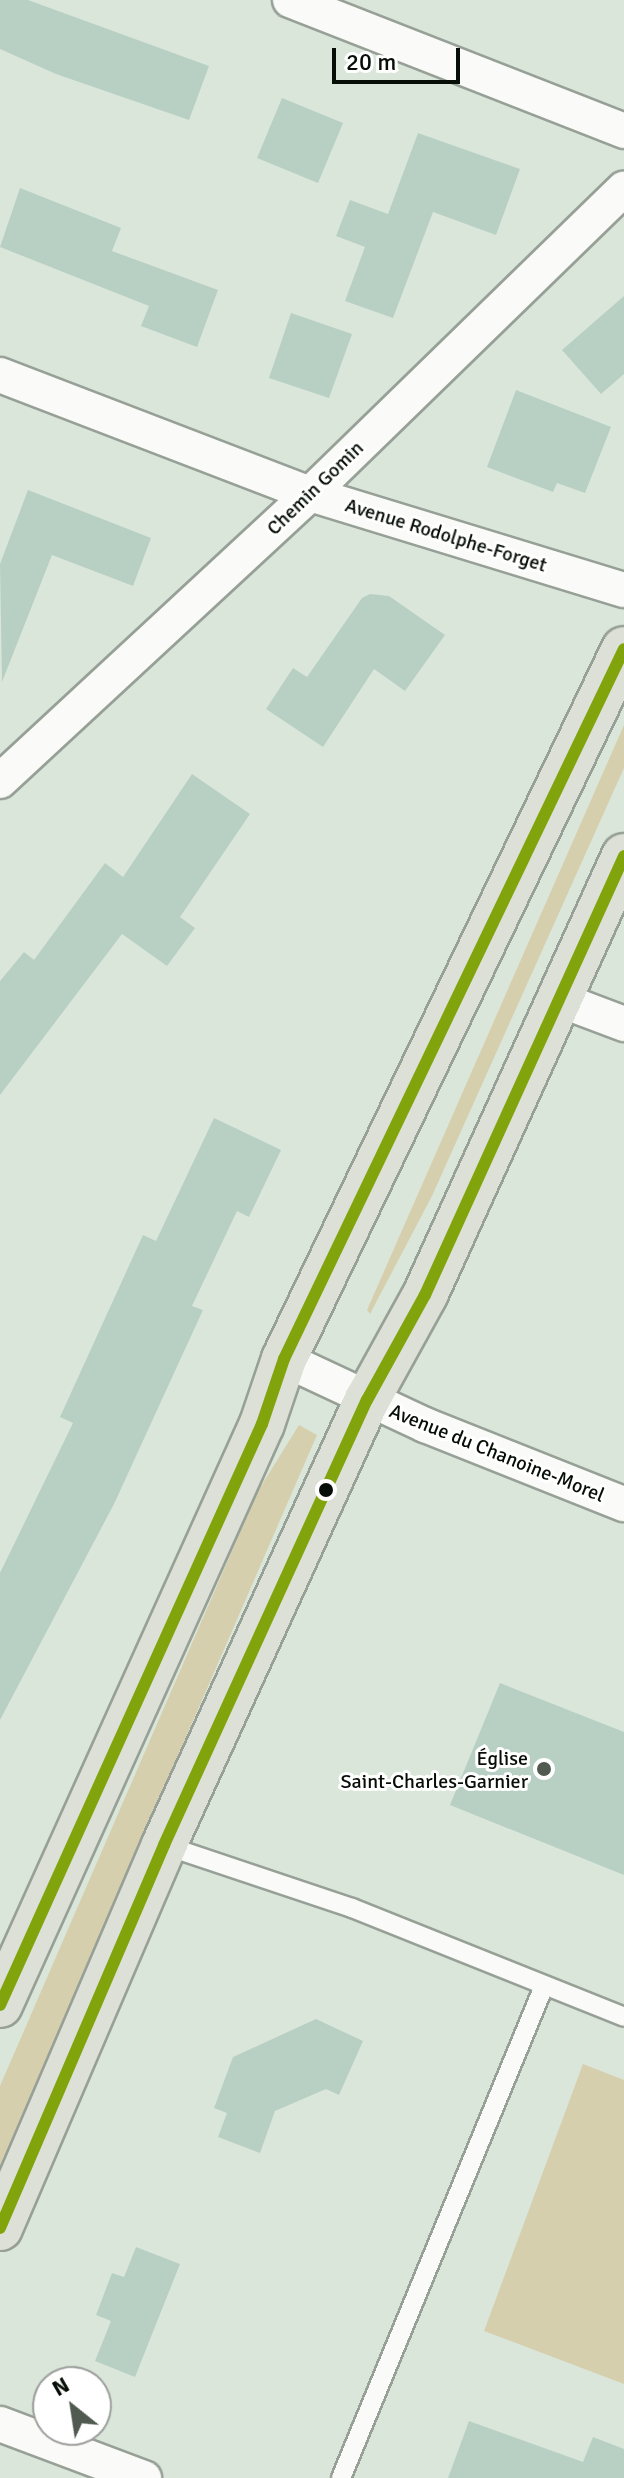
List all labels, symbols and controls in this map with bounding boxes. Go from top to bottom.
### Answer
scale bar [336,32,464,82]
text: 20 m [346,47,396,77]
street label: Chemin Gomin [262,436,368,540]
street label: Avenue Rodolphe-Forget [342,493,550,577]
street label: Avenue du Chanoine-Morel [386,1399,608,1507]
unlabelled marker [318,1482,334,1498]
place label: Église Saint-Charles-Garnier [340,1746,528,1793]
marker: Église Saint-Charles-Garnier [535,1760,553,1778]
north arrow [32,2366,112,2446]
text: N [47,2371,74,2402]

